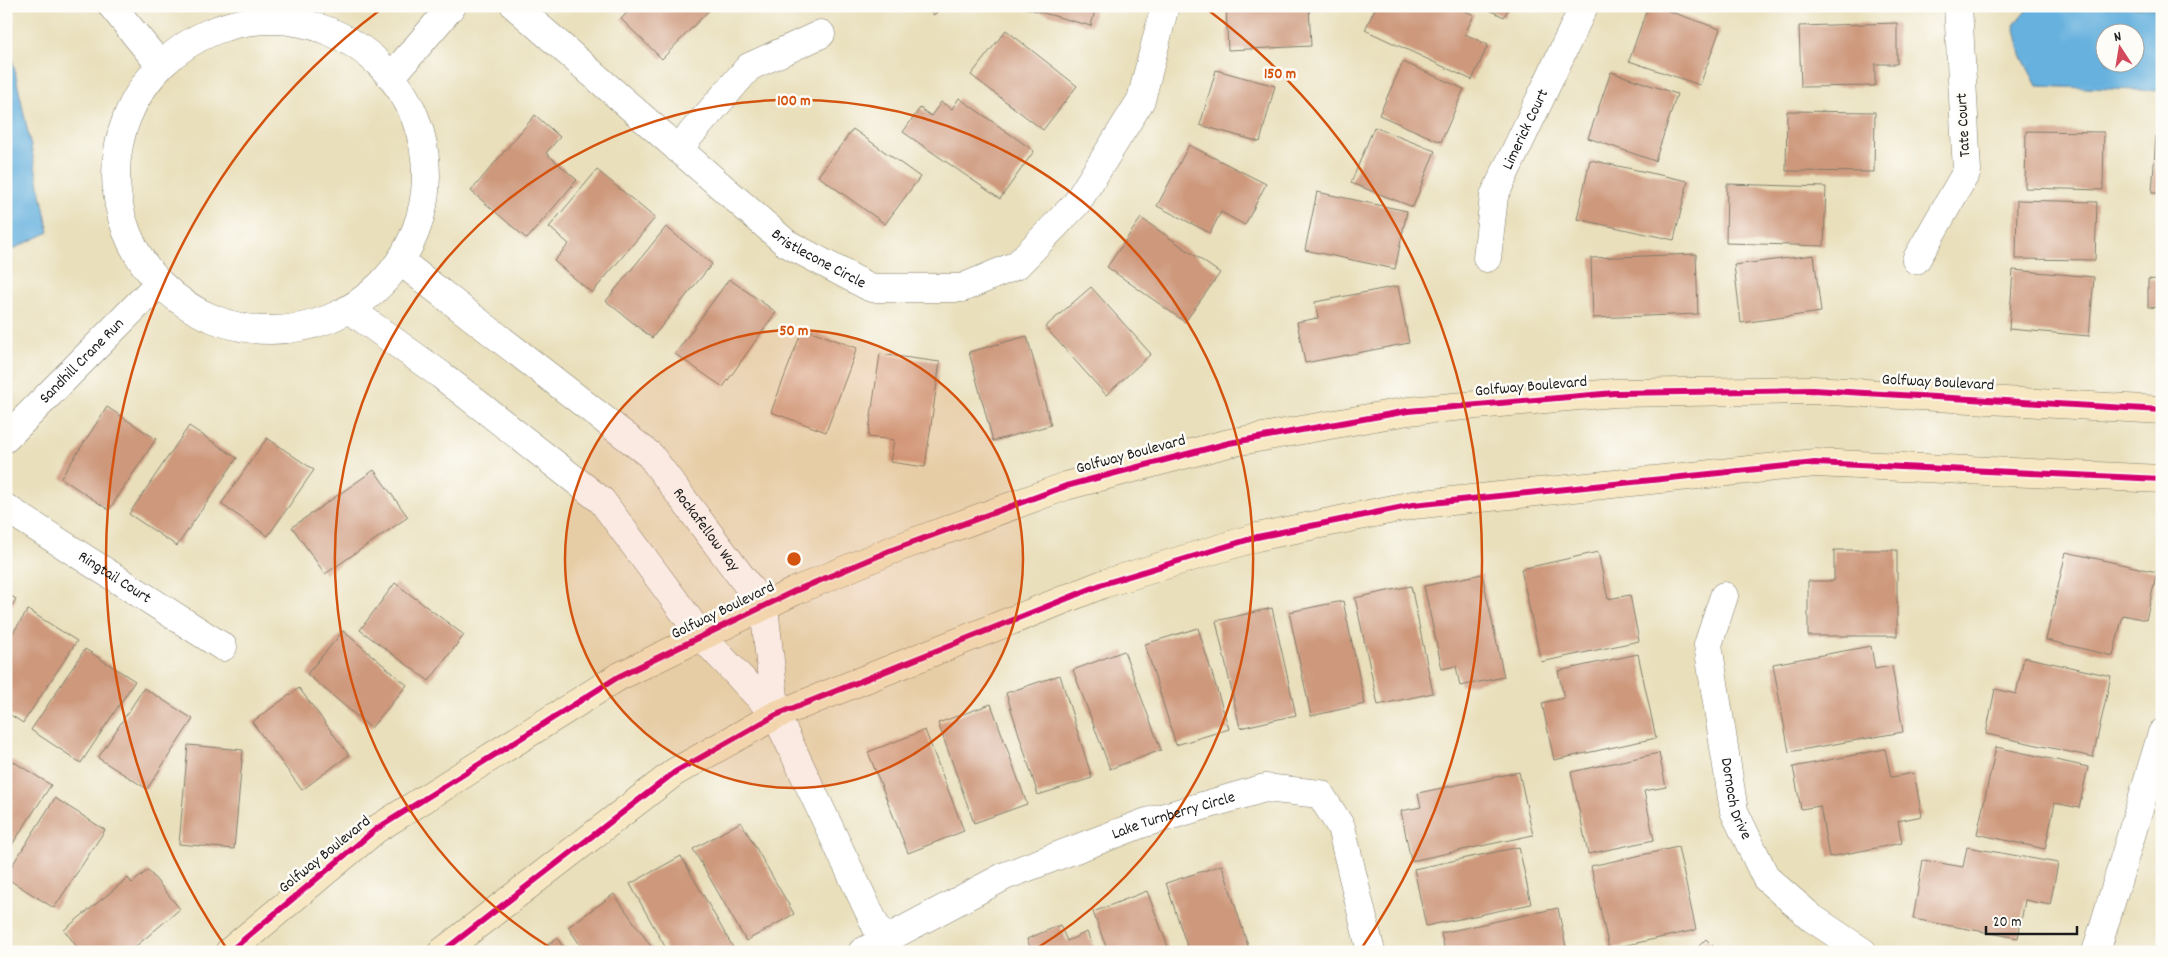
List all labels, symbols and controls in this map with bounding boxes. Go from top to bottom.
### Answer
north arrow [2096,22,2146,72]
text: N [2112,27,2123,48]
text: 150 m [1264,64,1296,86]
street label: Limerick Court [1497,85,1555,174]
text: 100 m [777,91,811,113]
street label: Tate Court [1951,92,1977,158]
street label: Bristlecone Circle [766,223,870,295]
street label: Sandhill Crane Run [34,313,130,409]
text: 50 m [780,321,808,343]
street label: Golfway Boulevard [1881,369,1995,397]
street label: Golfway Boulevard [1474,371,1588,403]
street label: Golfway Boulevard [1074,429,1188,481]
street label: Rockafellow Way [667,483,746,577]
street label: Ringtail Court [74,546,156,610]
centre of rings [785,550,803,568]
street label: Golfway Boulevard [667,576,779,646]
street label: Dornoch Drive [1714,756,1758,843]
street label: Lake Turnberry Circle [1108,786,1238,846]
street label: Golfway Boulevard [274,811,376,899]
scale bar [1986,903,2077,935]
text: 20 m [1993,912,2021,934]

